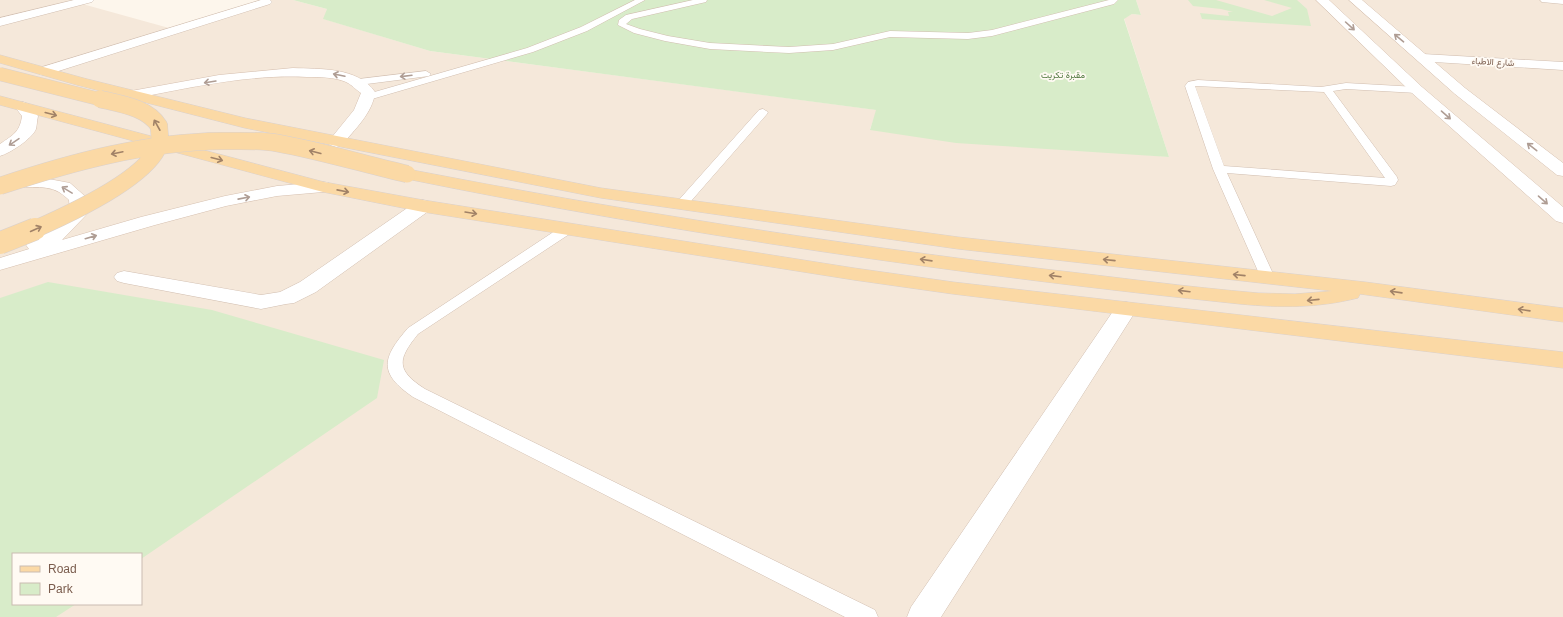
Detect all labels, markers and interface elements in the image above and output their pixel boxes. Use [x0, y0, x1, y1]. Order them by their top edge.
one-way arrow [1345, 21, 1355, 30]
one-way arrow [1395, 34, 1405, 43]
street label: شارع الاطباء [1471, 56, 1515, 69]
park label: مقبرة تكريت [1041, 70, 1085, 81]
one-way arrow [333, 71, 346, 79]
one-way arrow [400, 72, 413, 80]
one-way arrow [204, 78, 217, 86]
one-way arrow [1440, 110, 1451, 119]
one-way arrow [44, 111, 57, 118]
one-way arrow [152, 119, 160, 131]
one-way arrow [8, 138, 19, 146]
one-way arrow [1527, 143, 1538, 151]
one-way arrow [309, 148, 322, 155]
one-way arrow [111, 149, 124, 157]
one-way arrow [210, 156, 223, 163]
one-way arrow [61, 186, 73, 194]
one-way arrow [336, 187, 349, 195]
one-way arrow [237, 193, 250, 201]
one-way arrow [1538, 196, 1549, 205]
one-way arrow [464, 210, 477, 218]
one-way arrow [30, 225, 42, 232]
one-way arrow [84, 233, 97, 241]
one-way arrow [919, 256, 932, 264]
one-way arrow [1103, 256, 1116, 264]
one-way arrow [1233, 271, 1246, 278]
one-way arrow [1049, 272, 1062, 280]
one-way arrow [1178, 288, 1191, 295]
one-way arrow [1389, 288, 1402, 296]
one-way arrow [1307, 296, 1320, 303]
one-way arrow [1518, 306, 1531, 314]
legend [12, 553, 142, 605]
text: Road [48, 562, 77, 576]
text: Park [48, 582, 74, 596]

